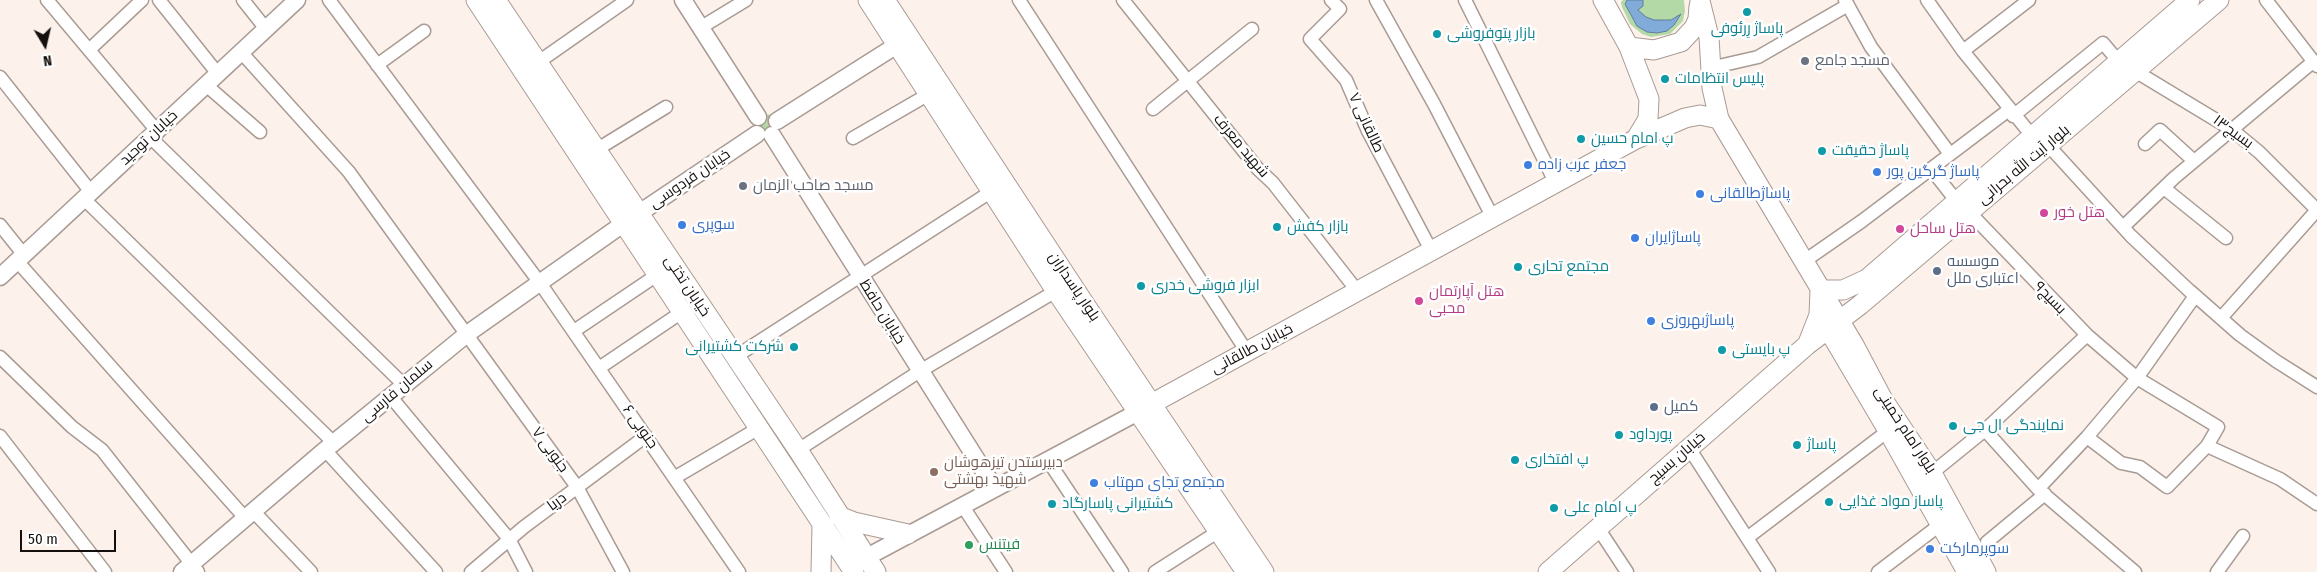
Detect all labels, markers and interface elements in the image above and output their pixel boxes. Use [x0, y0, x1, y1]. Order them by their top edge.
marker: پاساژ رِرئوفی [1741, 6, 1753, 18]
north arrow [20, 20, 70, 70]
place label: پاساژ رِرئوفی [1711, 20, 1783, 38]
place label: بازار پتوفروشی [1447, 25, 1535, 43]
marker: بازار پتوفروشی [1431, 28, 1443, 40]
text: N [42, 51, 53, 69]
place label: مسجد جامع [1815, 52, 1890, 70]
marker: مسجد جامع [1799, 55, 1811, 67]
place label: پلیس انتظامات [1675, 70, 1764, 88]
marker: پلیس انتظامات [1659, 73, 1671, 85]
street label: طالقانی ۷ [1344, 90, 1388, 156]
street label: خیابان توحید [116, 107, 182, 169]
street label: شهید معرف [1209, 111, 1273, 181]
street label: بسیج۱۳ [2209, 111, 2257, 153]
street label: بلوار آیت الله بحرانی [1974, 121, 2074, 209]
place label: پ امام حسین [1591, 130, 1673, 148]
marker: پ امام حسین [1575, 133, 1587, 145]
place label: پاساژ حقیقت [1832, 142, 1909, 160]
street label: خیابان فردوسی [646, 145, 734, 213]
marker: پاساژ حقیقت [1816, 145, 1828, 157]
place label: جعفر عرب زاده [1538, 156, 1626, 174]
marker: جعفر عرب زاده [1522, 159, 1534, 171]
place label: پاساژ گرگین پور [1887, 163, 1980, 181]
marker: پاساژ گرگین پور [1871, 166, 1883, 178]
place label: مسجد صاحب الزمان [753, 177, 874, 195]
marker: مسجد صاحب الزمان [737, 180, 749, 192]
place label: پاساژطالقانی [1710, 185, 1790, 203]
marker: پاساژطالقانی [1694, 188, 1706, 200]
place label: هتل خور [2054, 204, 2105, 222]
marker: هتل خور [2038, 207, 2050, 219]
place label: سوپری [692, 216, 735, 234]
place label: بازار کفش [1287, 218, 1349, 236]
marker: سوپری [676, 219, 688, 231]
place label: هتل ساحل [1910, 220, 1976, 238]
marker: بازار کفش [1271, 221, 1283, 233]
marker: هتل ساحل [1894, 223, 1906, 235]
place label: پاساژایران [1645, 229, 1701, 247]
marker: پاساژایران [1629, 232, 1641, 244]
street label: بلوار پاسداران [1044, 249, 1104, 325]
street label: خیابان تختی [660, 252, 714, 320]
place label: موسسه اعتباری ملل [1947, 253, 2019, 288]
place label: مجتمع تحاری [1528, 258, 1609, 276]
marker: مجتمع تحاری [1512, 261, 1524, 273]
marker: موسسه اعتباری ملل [1931, 265, 1943, 277]
street label: خیابان حافظ [855, 276, 909, 348]
place label: ابزار فروشی خدری [1151, 277, 1260, 295]
street label: بسیج۹ [2030, 278, 2070, 318]
marker: ابزار فروشی خدری [1135, 280, 1147, 292]
place label: هتل آپارتمان محبی [1429, 283, 1504, 318]
marker: هتل آپارتمان محبی [1413, 295, 1425, 307]
place label: پاساژبهروزی [1661, 312, 1734, 330]
marker: پاساژبهروزی [1645, 315, 1657, 327]
street label: خیابان طالقانی [1208, 320, 1296, 378]
place label: شرکت کشتیرانی [685, 338, 784, 356]
marker: شرکت کشتیرانی [788, 341, 800, 353]
place label: پ بایستی [1732, 341, 1790, 359]
marker: پ بایستی [1716, 344, 1728, 356]
street label: سلمان فارسی [357, 356, 437, 426]
street label: بلوار امام خمینی [1870, 383, 1940, 477]
place label: کمیل [1664, 398, 1698, 416]
marker: کمیل [1648, 401, 1660, 413]
street label: ۶ جنوبی [618, 402, 662, 452]
place label: نمایندگی ال جی [1963, 417, 2064, 435]
marker: نمایندگی ال جی [1947, 420, 1959, 432]
street label: ۷ جنوبی [528, 424, 572, 476]
place label: پورداود [1629, 426, 1672, 444]
street label: خیابان بسیج [1645, 428, 1709, 488]
marker: پورداود [1613, 429, 1625, 441]
place label: پاساژ [1807, 436, 1836, 454]
marker: پاساژ [1791, 439, 1803, 451]
place label: پ افتخاری [1525, 451, 1589, 469]
place label: دبیرستدن تیزهوشان شهید بهشتی [944, 454, 1063, 489]
marker: پ افتخاری [1509, 454, 1521, 466]
marker: دبیرستدن تیزهوشان شهید بهشتی [928, 466, 940, 478]
place label: مجتمع تجای مهتاب [1104, 474, 1225, 492]
marker: مجتمع تجای مهتاب [1088, 477, 1100, 489]
street label: دریا [544, 489, 570, 515]
place label: پاساز مواد غذایی [1839, 493, 1943, 511]
place label: کشتیرانی پاسارگاد [1062, 495, 1173, 513]
marker: پاساز مواد غذایی [1823, 496, 1835, 508]
marker: کشتیرانی پاسارگاد [1046, 498, 1058, 510]
place label: پ امام علی [1564, 499, 1637, 517]
marker: پ امام علی [1548, 502, 1560, 514]
scale bar [22, 520, 119, 552]
text: 50 m [28, 530, 58, 548]
place label: فیتنس [979, 536, 1020, 554]
marker: فیتنس [963, 539, 975, 551]
place label: سوپرمارکت [1940, 540, 2009, 558]
marker: سوپرمارکت [1924, 543, 1936, 555]

